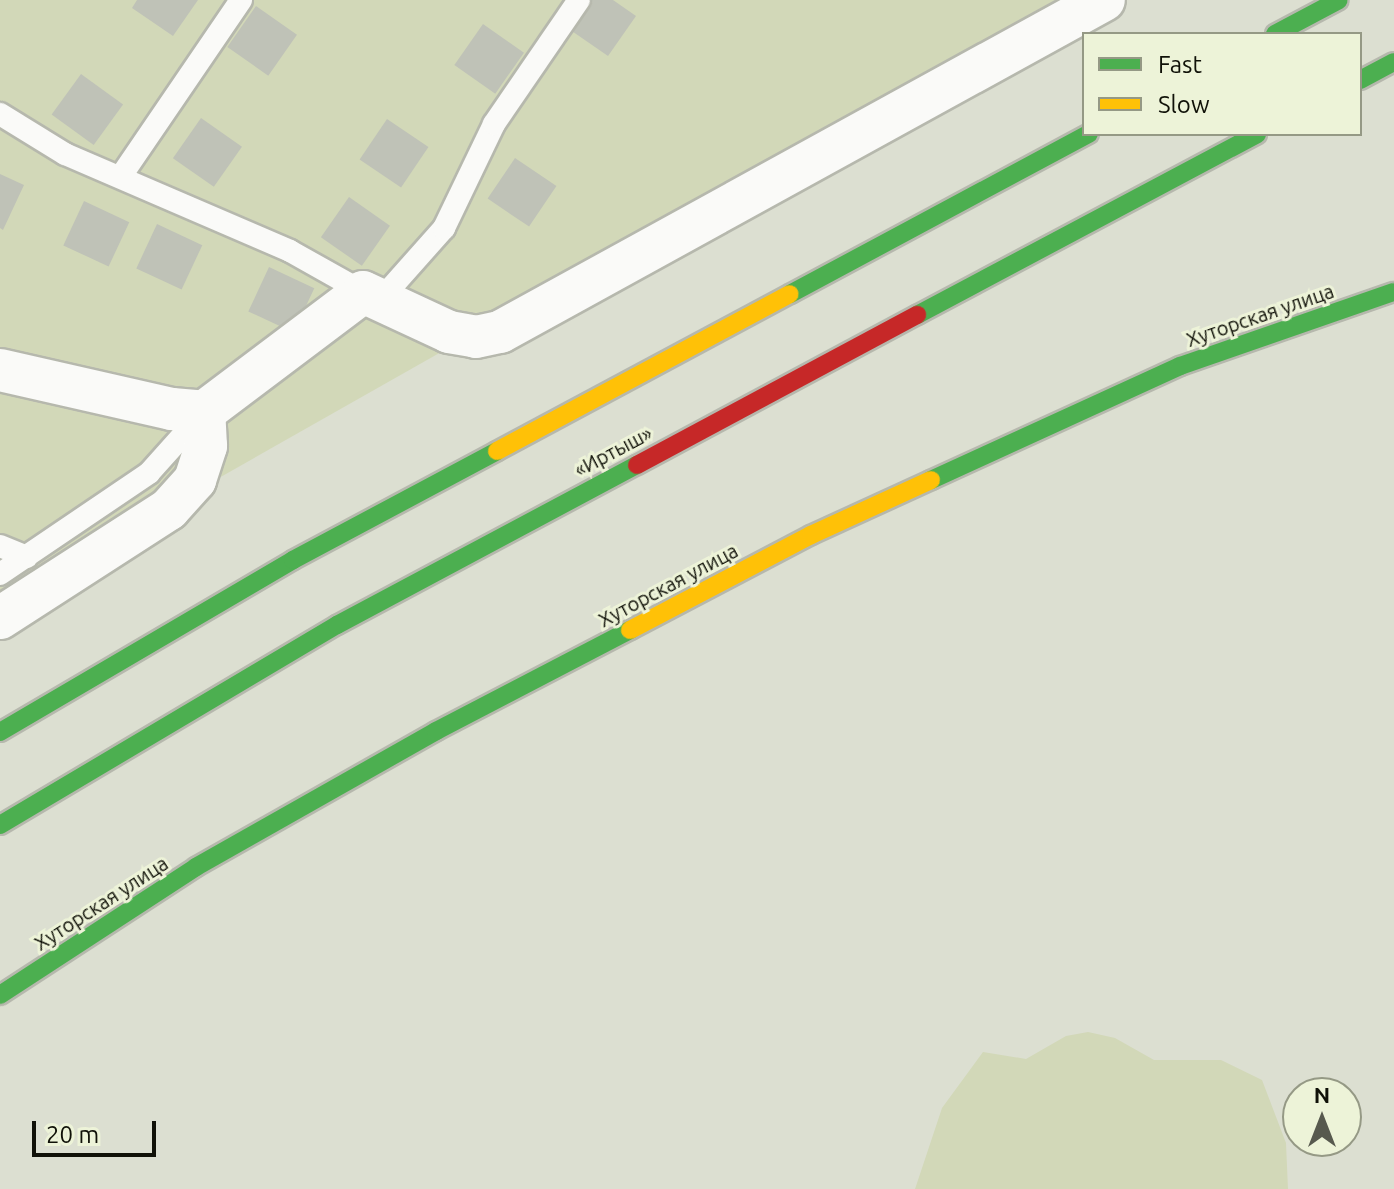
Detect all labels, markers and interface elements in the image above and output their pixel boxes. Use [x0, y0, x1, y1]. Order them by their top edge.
legend [1082, 32, 1362, 136]
text: Fast [1158, 51, 1202, 78]
text: Slow [1158, 91, 1210, 118]
street label: Хуторская улица [1183, 278, 1337, 352]
street label: «Иртыш» [570, 421, 656, 481]
street label: Хуторская улица [594, 538, 742, 632]
street label: Хуторская улица [30, 851, 172, 955]
north arrow [1282, 1077, 1362, 1157]
text: N [1314, 1082, 1330, 1107]
scale bar [36, 1105, 160, 1155]
text: 20 m [46, 1121, 99, 1148]

